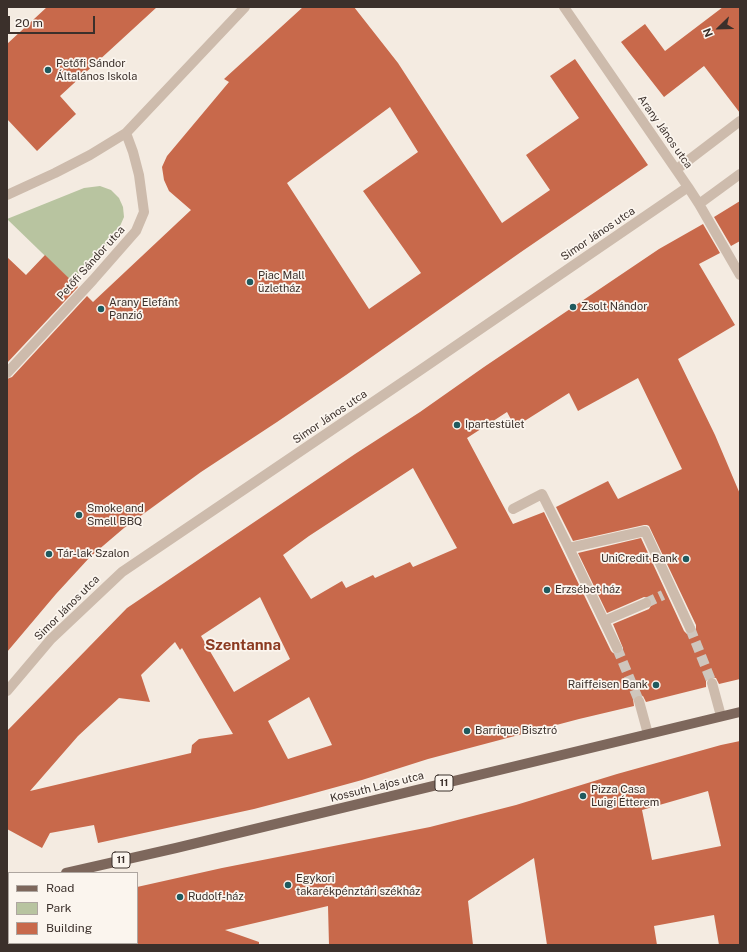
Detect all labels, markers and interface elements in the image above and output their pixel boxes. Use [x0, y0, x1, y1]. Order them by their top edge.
scale bar [10, 8, 97, 34]
north arrow [699, 8, 739, 48]
text: 20 m [15, 16, 43, 30]
text: N [701, 26, 715, 39]
place label: Petőfi Sándor Általános Iskola [56, 57, 137, 83]
marker: Petőfi Sándor Általános Iskola [43, 65, 53, 75]
street label: Arany János utca [635, 93, 695, 171]
street label: Simor János utca [558, 204, 638, 264]
street label: Petőfi Sándor utca [54, 223, 128, 303]
place label: Piac Mall üzletház [258, 269, 305, 295]
marker: Piac Mall üzletház [245, 277, 255, 287]
place label: Arany Elefánt Panzió [109, 296, 178, 322]
place label: Zsolt Nándor [581, 300, 647, 314]
marker: Zsolt Nándor [568, 302, 578, 312]
marker: Arany Elefánt Panzió [96, 304, 106, 314]
street label: Simor János utca [290, 387, 370, 447]
place label: Ipartestület [465, 418, 525, 432]
marker: Ipartestület [452, 420, 462, 430]
place label: Smoke and Smell BBQ [87, 502, 144, 528]
marker: Smoke and Smell BBQ [74, 510, 84, 520]
place label: Tár-lak Szalon [57, 547, 129, 561]
marker: Tár-lak Szalon [44, 549, 54, 559]
place label: UniCredit Bank [601, 552, 678, 566]
marker: UniCredit Bank [681, 554, 691, 564]
street label: Simor János utca [32, 573, 102, 643]
place label: Erzsébet ház [555, 583, 620, 597]
marker: Erzsébet ház [542, 585, 552, 595]
district label: Szentanna [205, 636, 281, 654]
place label: Raiffeisen Bank [568, 678, 648, 692]
marker: Raiffeisen Bank [651, 680, 661, 690]
place label: Barrique Bisztró [475, 724, 557, 738]
marker: Barrique Bisztró [462, 726, 472, 736]
street label: Kossuth Lajos utca [329, 769, 425, 805]
road number: 11 [435, 775, 453, 791]
place label: Pizza Casa Luigi Étterem [591, 783, 659, 809]
marker: Pizza Casa Luigi Étterem [578, 791, 588, 801]
road number: 11 [112, 852, 130, 868]
legend [8, 872, 138, 944]
place label: Egykori takarékpénztári székház [296, 872, 420, 898]
marker: Egykori takarékpénztári székház [283, 880, 293, 890]
text: Road [46, 881, 74, 895]
place label: Rudolf-ház [188, 890, 244, 904]
marker: Rudolf-ház [175, 892, 185, 902]
text: Park [46, 901, 72, 915]
text: Building [46, 921, 92, 935]

